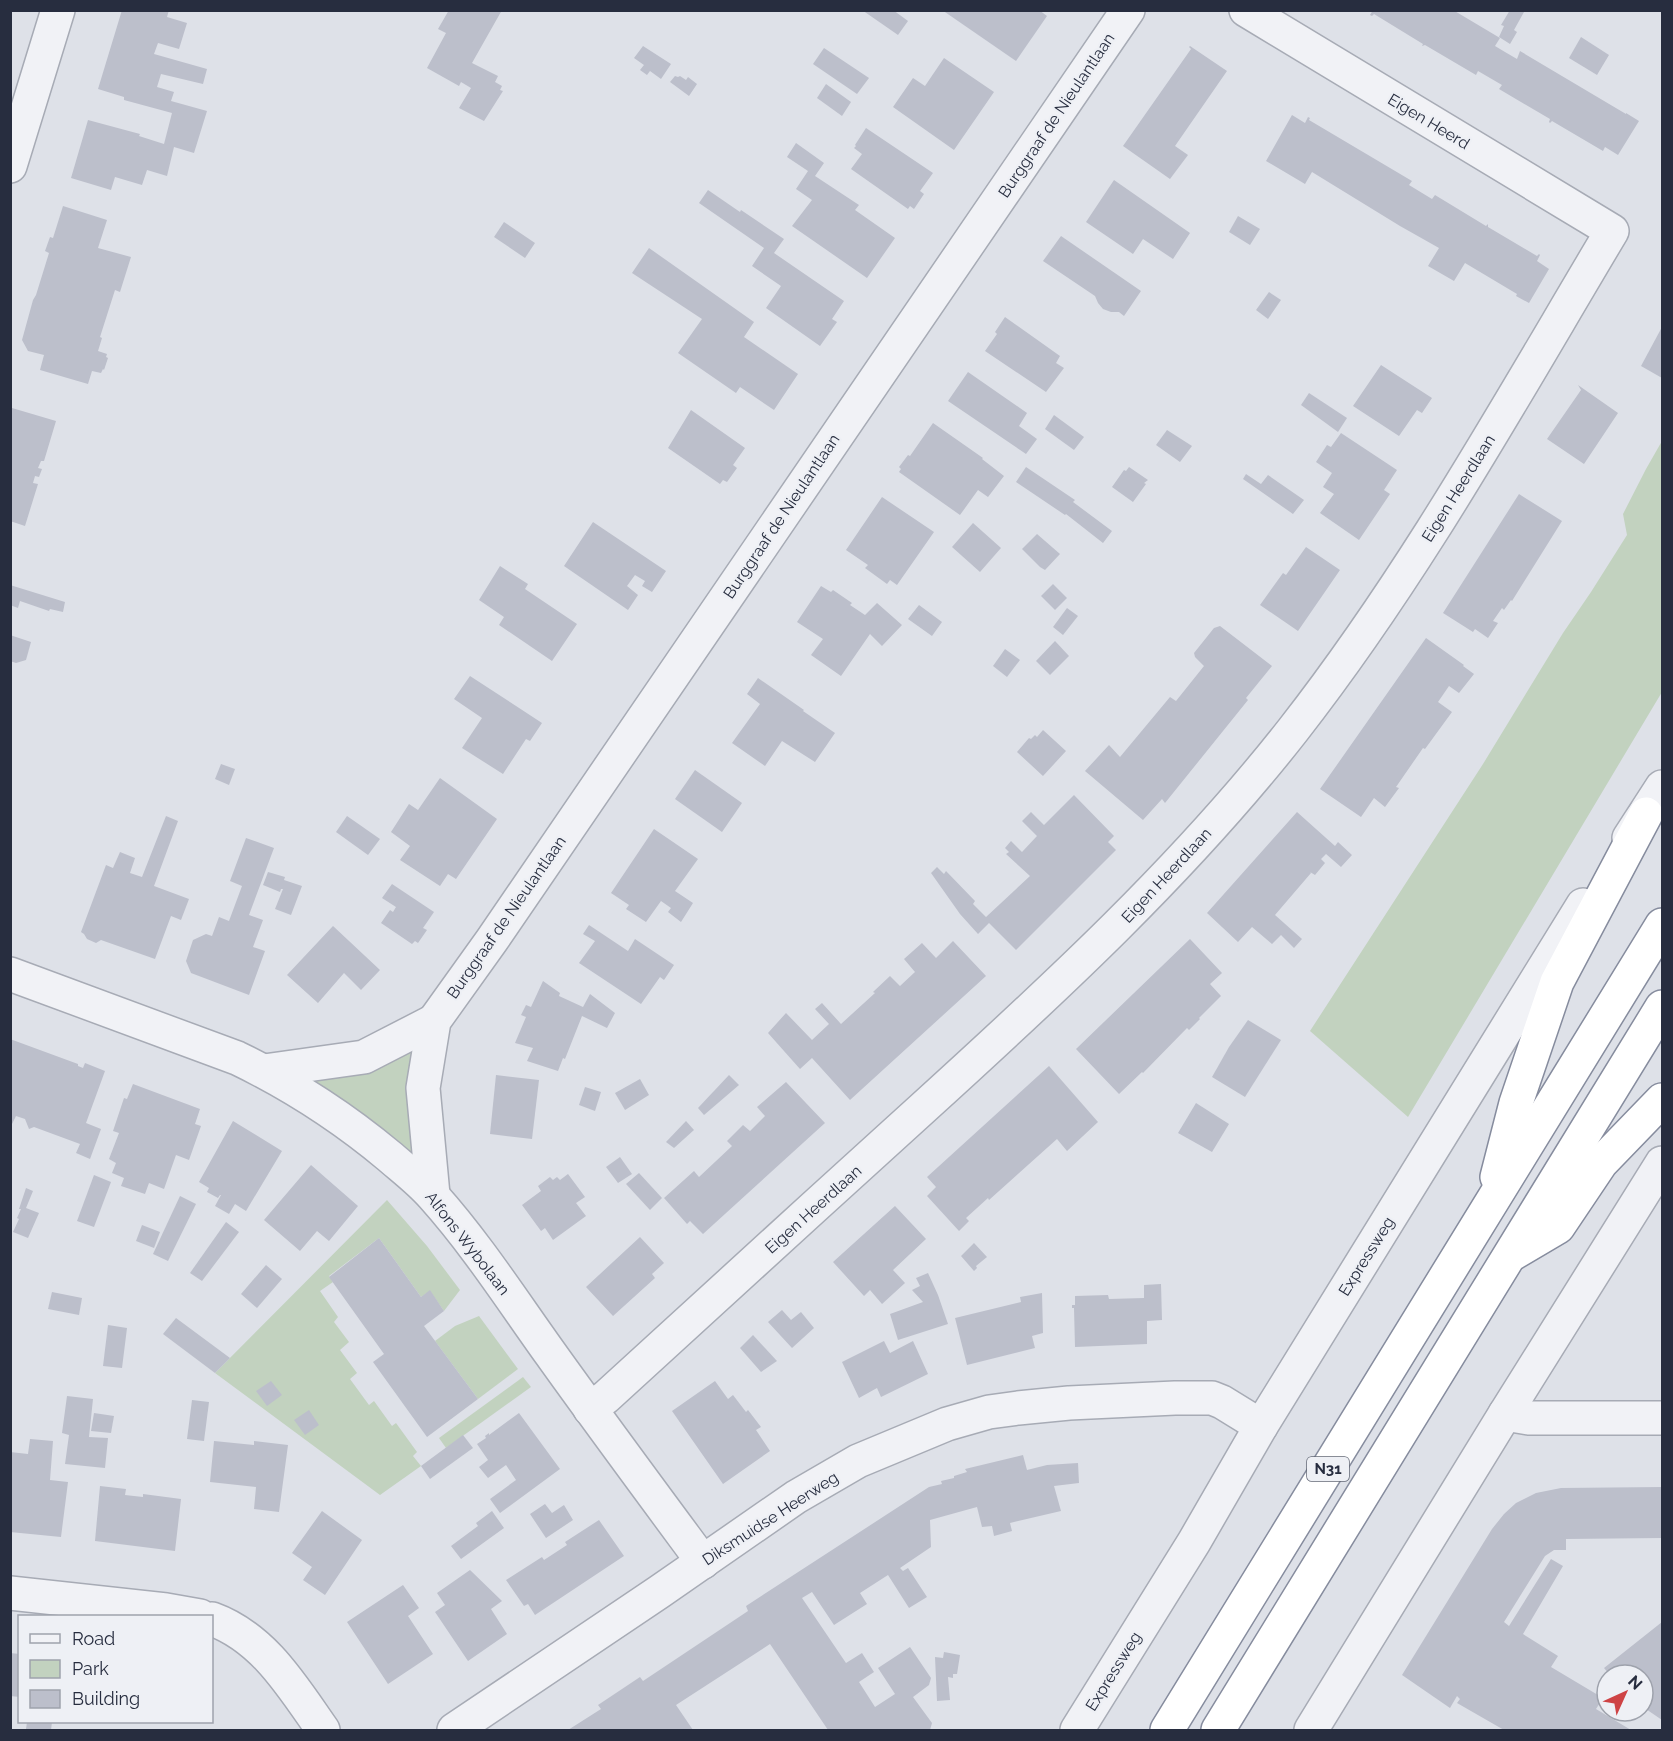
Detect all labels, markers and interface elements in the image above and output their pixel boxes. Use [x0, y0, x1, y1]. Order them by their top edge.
street label: Burggraaf de Nieulantlaan [994, 29, 1119, 201]
street label: Eigen Heerd [1385, 90, 1473, 153]
street label: Burggraaf de Nieulantlaan [719, 430, 844, 602]
street label: Eigen Heerdlaan [1418, 431, 1499, 545]
street label: Eigen Heerdlaan [1118, 824, 1215, 927]
street label: Burggraaf de Nieulantlaan [443, 832, 570, 1002]
street label: Eigen Heerdlaan [761, 1161, 865, 1258]
street label: Alfons Wybolaan [421, 1188, 514, 1299]
street label: Expressweg [1335, 1213, 1398, 1299]
road number: N31 [1307, 1457, 1349, 1481]
street label: Diksmuidse Heerweg [699, 1467, 842, 1569]
legend [18, 1615, 213, 1723]
text: Road [72, 1628, 115, 1649]
street label: Expressweg [1082, 1628, 1145, 1714]
text: Park [72, 1658, 109, 1679]
north arrow [1595, 1663, 1655, 1723]
text: N [1624, 1672, 1646, 1694]
text: Building [72, 1688, 140, 1709]

